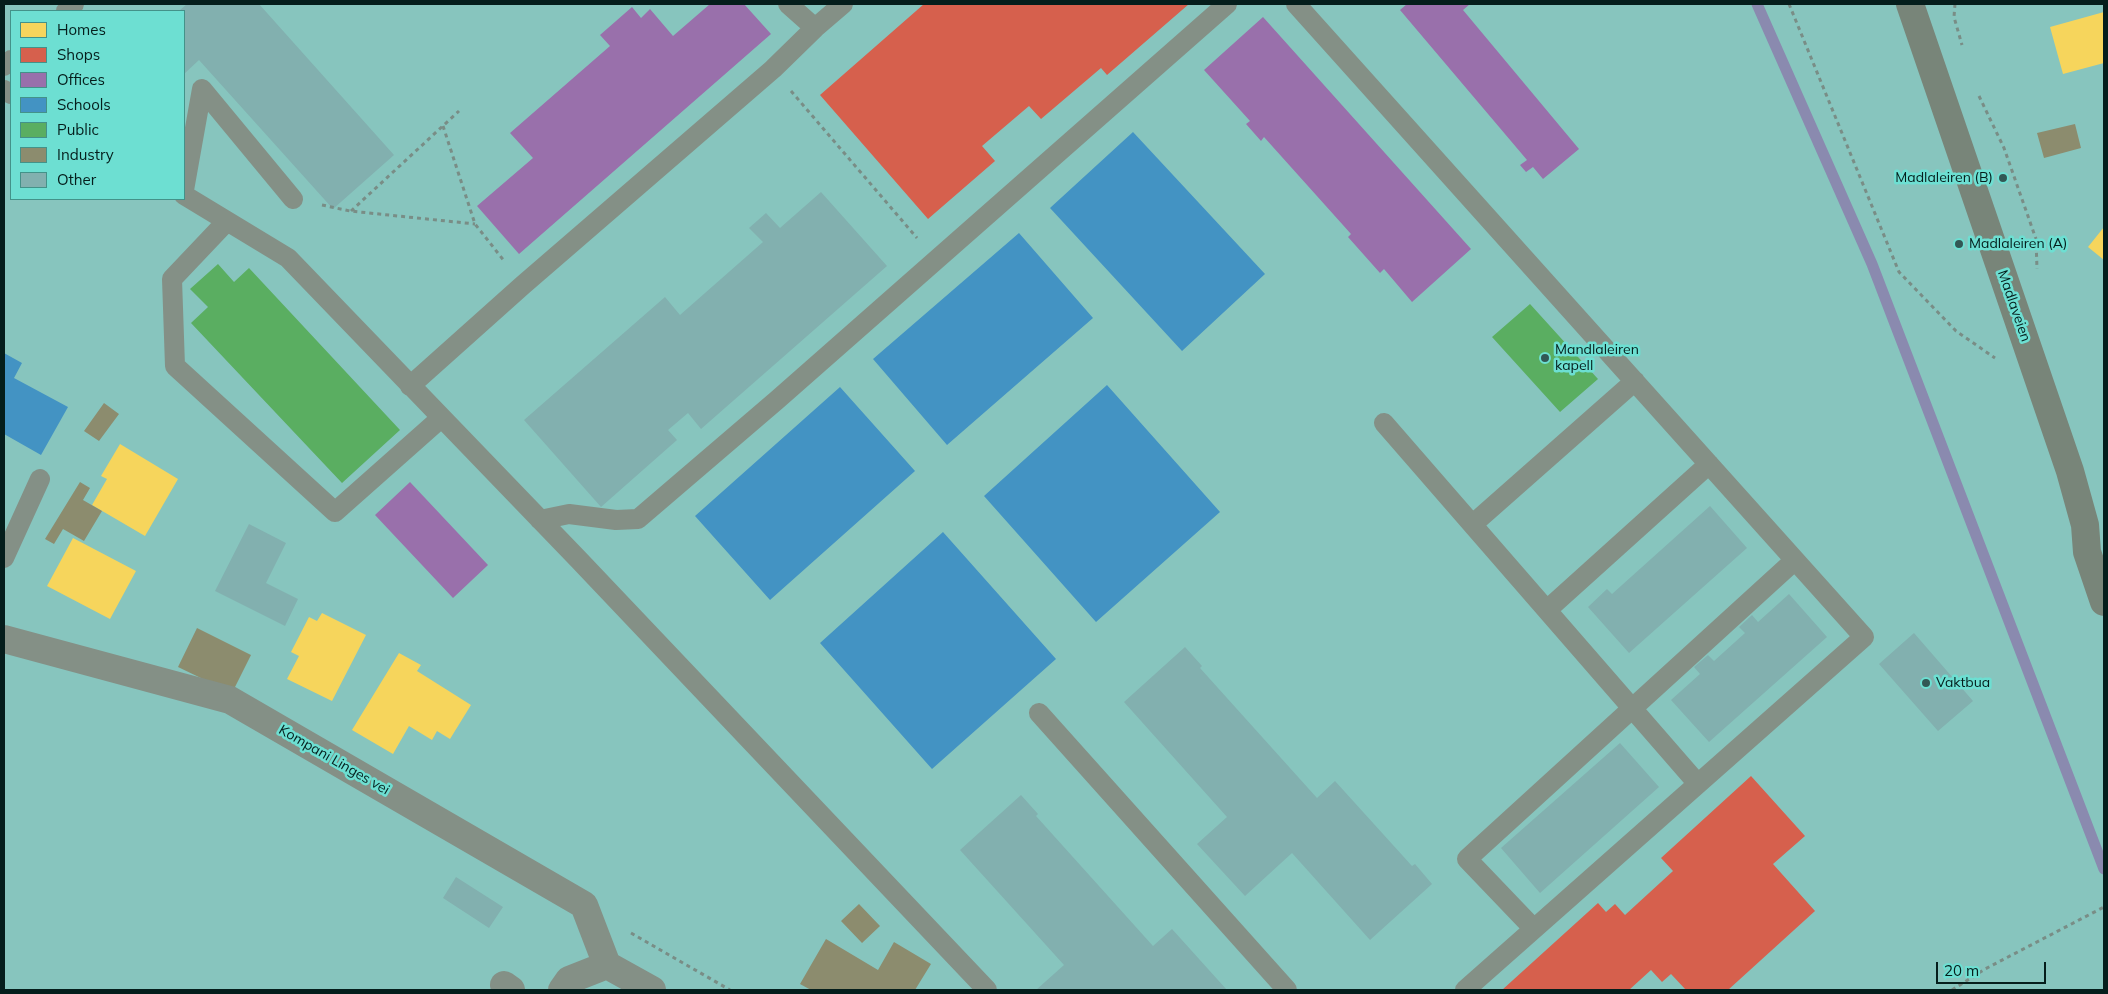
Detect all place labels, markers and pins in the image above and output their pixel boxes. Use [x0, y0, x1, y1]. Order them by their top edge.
place label: Madlaleiren (B) [1895, 170, 1993, 186]
marker: Madlaleiren (B) [1997, 172, 2009, 184]
place label: Madlaleiren (A) [1969, 236, 2067, 252]
marker: Madlaleiren (A) [1953, 238, 1965, 250]
place label: Mandlaleiren kapell [1555, 342, 1639, 374]
marker: Mandlaleiren kapell [1539, 352, 1551, 364]
place label: Vaktbua [1936, 675, 1990, 691]
marker: Vaktbua [1920, 677, 1932, 689]

